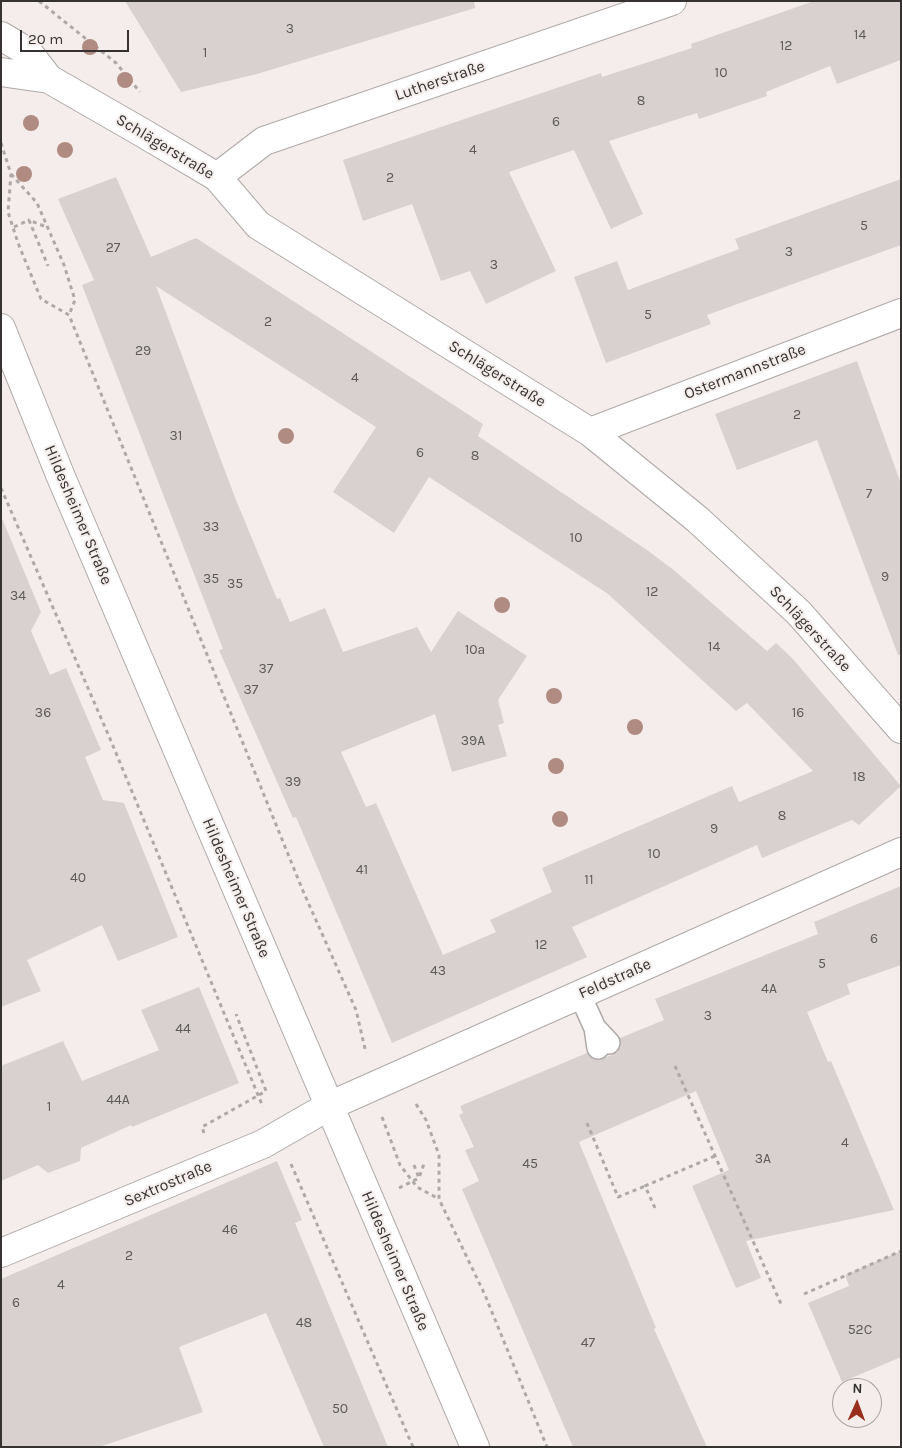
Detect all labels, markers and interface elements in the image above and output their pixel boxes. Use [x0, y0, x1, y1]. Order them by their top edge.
scale bar [22, 20, 131, 52]
house number: 3 [286, 21, 294, 37]
house number: 14 [854, 27, 866, 43]
text: 20 m [28, 30, 63, 48]
house number: 12 [780, 38, 792, 54]
house number: 1 [203, 45, 207, 61]
street label: Lutherstraße [392, 57, 488, 105]
house number: 10 [715, 65, 727, 81]
house number: 8 [637, 93, 645, 109]
street label: Schlägerstraße [113, 110, 217, 184]
house number: 6 [552, 114, 560, 130]
house number: 4 [469, 142, 477, 158]
house number: 2 [386, 170, 394, 186]
house number: 5 [860, 218, 868, 234]
house number: 27 [106, 240, 120, 256]
house number: 3 [785, 244, 793, 260]
house number: 3 [490, 257, 498, 273]
house number: 5 [644, 307, 652, 323]
house number: 2 [264, 314, 272, 330]
street label: Schlägerstraße [445, 336, 549, 412]
street label: Ostermannstraße [681, 340, 809, 404]
house number: 29 [135, 343, 151, 359]
house number: 4 [351, 370, 359, 386]
house number: 2 [793, 407, 801, 423]
house number: 31 [170, 428, 182, 444]
street label: Hildesheimer Straße [40, 442, 116, 588]
house number: 6 [416, 445, 424, 461]
house number: 8 [471, 448, 479, 464]
house number: 7 [866, 486, 872, 502]
house number: 33 [203, 519, 219, 535]
house number: 10 [570, 530, 582, 546]
house number: 9 [881, 569, 889, 585]
house number: 35 [203, 571, 219, 587]
house number: 35 [227, 576, 243, 592]
street label: Schlägerstraße [765, 582, 855, 676]
house number: 12 [646, 584, 658, 600]
house number: 34 [10, 588, 26, 604]
house number: 14 [708, 639, 720, 655]
house number: 10a [465, 642, 485, 658]
house number: 37 [259, 661, 273, 677]
house number: 37 [244, 682, 258, 698]
house number: 36 [35, 705, 51, 721]
house number: 16 [792, 705, 804, 721]
house number: 39A [461, 733, 485, 749]
house number: 18 [852, 769, 866, 785]
house number: 39 [285, 774, 301, 790]
house number: 8 [778, 808, 786, 824]
street label: Hildesheimer Straße [198, 815, 274, 961]
house number: 9 [710, 821, 718, 837]
house number: 10 [648, 846, 660, 862]
house number: 41 [356, 862, 368, 878]
house number: 40 [70, 870, 86, 886]
house number: 11 [584, 872, 594, 888]
house number: 6 [870, 931, 878, 947]
house number: 12 [535, 937, 547, 953]
street label: Feldstraße [576, 955, 654, 1003]
house number: 5 [818, 956, 826, 972]
house number: 43 [430, 963, 446, 979]
house number: 4A [761, 981, 777, 997]
house number: 3 [704, 1008, 712, 1024]
house number: 44 [175, 1021, 191, 1037]
house number: 44A [106, 1092, 130, 1108]
house number: 1 [47, 1099, 51, 1115]
house number: 4 [841, 1135, 849, 1151]
house number: 3A [755, 1151, 771, 1167]
house number: 45 [522, 1156, 538, 1172]
street label: Sextrostraße [121, 1157, 215, 1211]
street label: Hildesheimer Straße [357, 1188, 433, 1334]
house number: 46 [222, 1222, 238, 1238]
house number: 2 [125, 1248, 133, 1264]
house number: 4 [57, 1277, 65, 1293]
house number: 6 [12, 1295, 20, 1311]
house number: 48 [296, 1315, 312, 1331]
house number: 52C [848, 1322, 872, 1338]
house number: 47 [581, 1335, 595, 1351]
north arrow [832, 1378, 882, 1428]
text: N [852, 1380, 863, 1397]
house number: 50 [332, 1401, 348, 1417]

